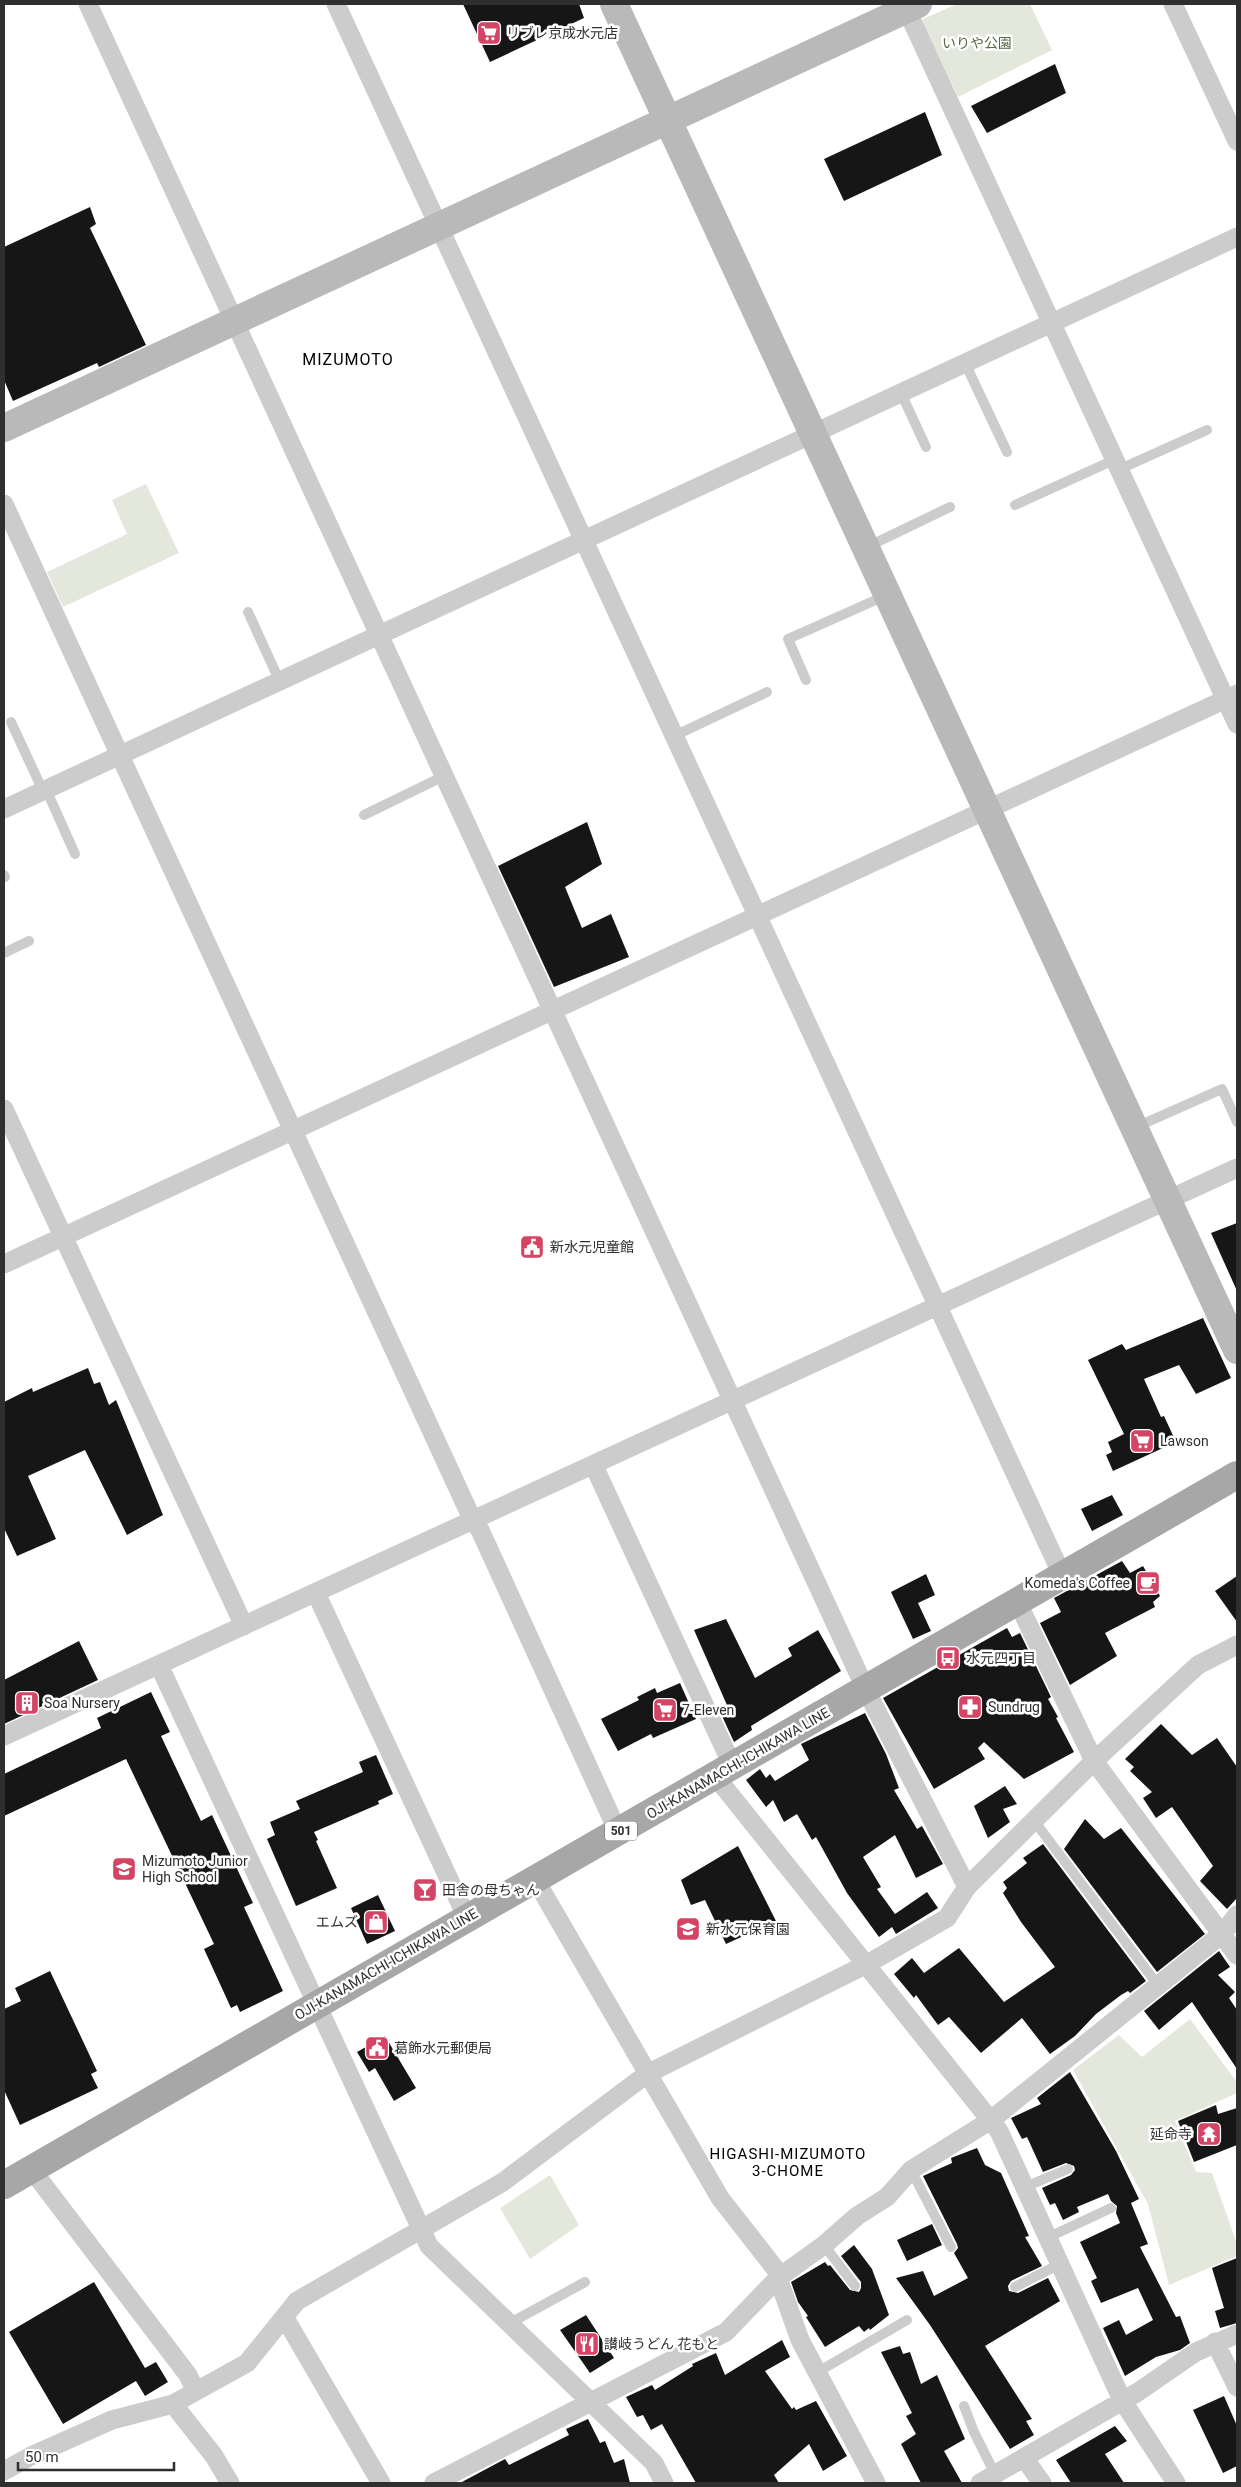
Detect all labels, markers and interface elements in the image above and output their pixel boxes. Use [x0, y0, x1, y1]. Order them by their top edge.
supermarket icon: リブレ京成水元店 [476, 20, 502, 46]
place label: リブレ京成水元店 [506, 25, 618, 41]
park label: いりや公園 [942, 35, 1012, 51]
district label: MIZUMOTO [302, 350, 394, 369]
public building icon: 新水元児童館 [519, 1234, 545, 1260]
place label: 新水元児童館 [550, 1239, 634, 1255]
supermarket icon: Lawson [1129, 1428, 1155, 1454]
place label: Lawson [1160, 1433, 1209, 1449]
cafe icon: Komeda's Coffee [1135, 1570, 1161, 1596]
place label: Komeda's Coffee [1025, 1575, 1130, 1591]
bus stop icon: 水元四丁目 [935, 1645, 961, 1671]
place label: 水元四丁目 [966, 1650, 1036, 1666]
building icon: Soa Nursery [14, 1690, 40, 1716]
pharmacy icon: Sundrug [957, 1694, 983, 1720]
place label: Soa Nursery [44, 1695, 120, 1711]
supermarket icon: 7-Eleven [652, 1697, 678, 1723]
place label: Sundrug [988, 1699, 1040, 1715]
place label: 7-Eleven [682, 1702, 734, 1718]
street label: OJI-KANAMACHI-ICHIKAWA LINE [644, 1704, 832, 1822]
road number: 501 [605, 1822, 637, 1840]
place label: Mizumoto Junior High School [142, 1853, 248, 1885]
school or university icon: Mizumoto Junior High School [111, 1856, 137, 1882]
bar icon: 田舎の母ちゃん [412, 1877, 438, 1903]
place label: 田舎の母ちゃん [442, 1882, 540, 1898]
street label: OJI-KANAMACHI-ICHIKAWA LINE [292, 1905, 480, 2023]
shop icon: エムズ [363, 1909, 389, 1935]
place label: エムズ [316, 1914, 358, 1930]
school or university icon: 新水元保育園 [675, 1916, 701, 1942]
place label: 新水元保育園 [706, 1921, 790, 1937]
public building icon: 葛飾水元郵便局 [364, 2035, 390, 2061]
place label: 葛飾水元郵便局 [394, 2040, 492, 2056]
temple icon: 延命寺 [1196, 2121, 1222, 2147]
place label: 延命寺 [1150, 2126, 1192, 2142]
district label: HIGASHI-MIZUMOTO 3-CHOME [710, 2145, 866, 2180]
restaurant icon: 讃岐うどん 花もと [574, 2331, 600, 2357]
place label: 讃岐うどん 花もと [604, 2336, 719, 2352]
scale bar [18, 2440, 174, 2472]
text: 50 m [25, 2448, 59, 2466]

